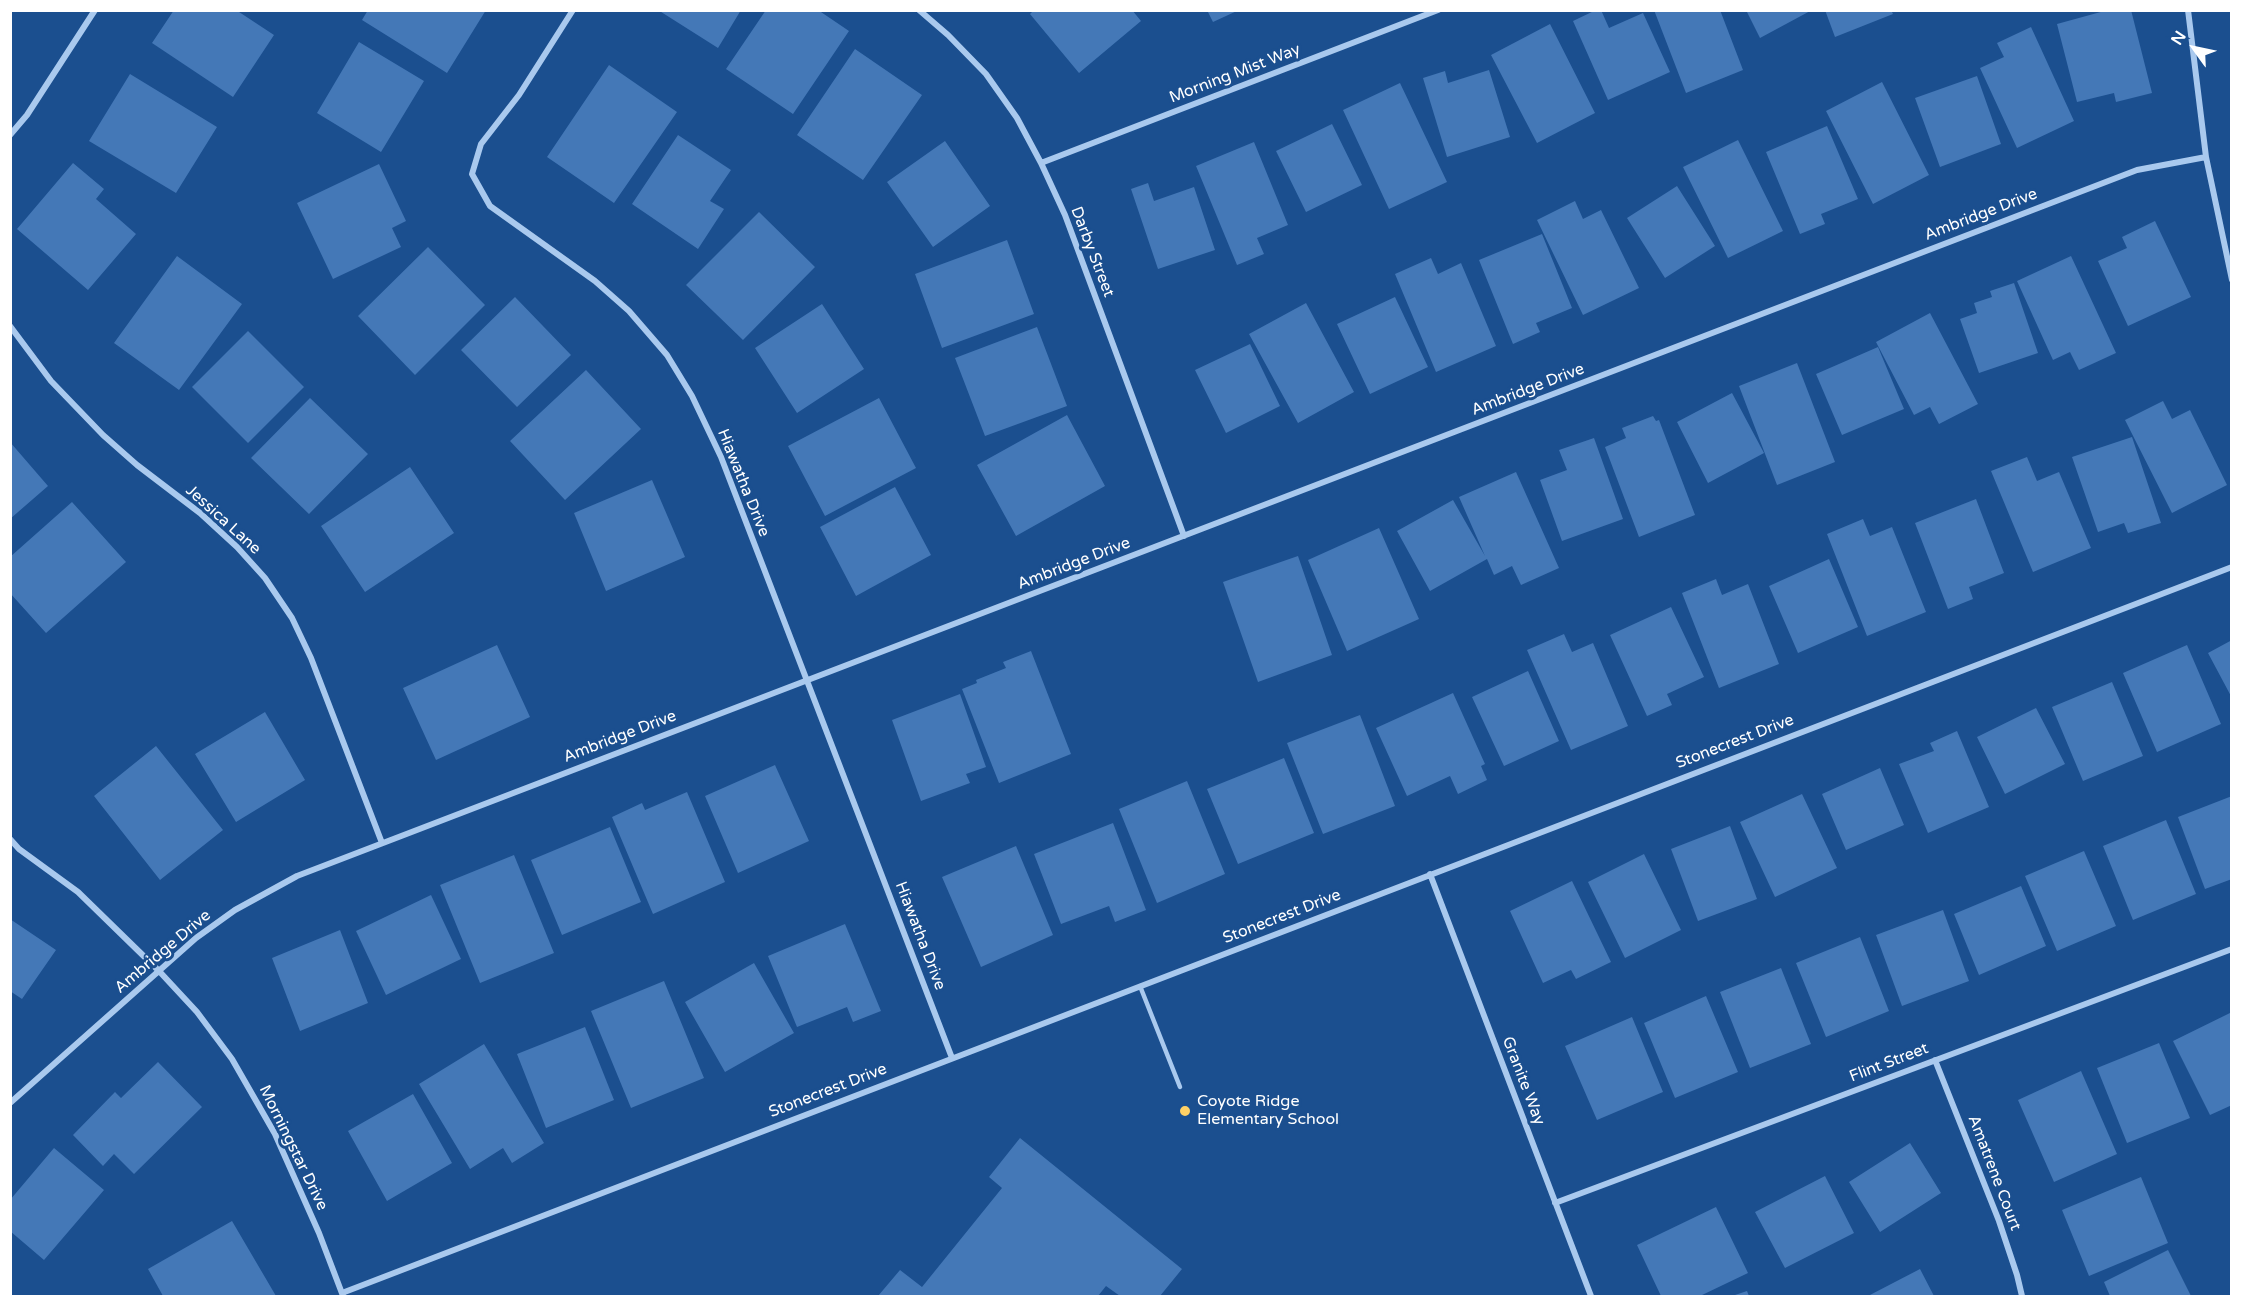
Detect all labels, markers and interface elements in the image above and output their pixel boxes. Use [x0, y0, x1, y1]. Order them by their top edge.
north arrow [2164, 18, 2224, 78]
text: N [2167, 27, 2191, 49]
street label: Morning Mist Way [1167, 40, 1303, 108]
street label: Ambridge Drive [1922, 185, 2040, 245]
street label: Darby Street [1066, 204, 1118, 300]
street label: Ambridge Drive [1469, 360, 1587, 420]
street label: Hiawatha Drive [713, 426, 773, 540]
street label: Jessica Lane [181, 481, 265, 559]
street label: Ambridge Drive [1015, 534, 1133, 594]
street label: Ambridge Drive [561, 707, 679, 767]
street label: Stonecrest Drive [1673, 711, 1797, 773]
street label: Hiawatha Drive [891, 879, 949, 993]
street label: Stonecrest Drive [1220, 886, 1344, 948]
street label: Ambridge Drive [111, 906, 215, 998]
street label: Granite Way [1497, 1034, 1549, 1128]
street label: Flint Street [1847, 1039, 1931, 1087]
street label: Stonecrest Drive [766, 1060, 890, 1122]
street label: Morningstar Drive [254, 1082, 332, 1214]
place label: Coyote Ridge Elementary School [1197, 1092, 1339, 1130]
marker: Coyote Ridge Elementary School [1178, 1104, 1192, 1118]
street label: Amatrene Court [1963, 1113, 2025, 1233]

